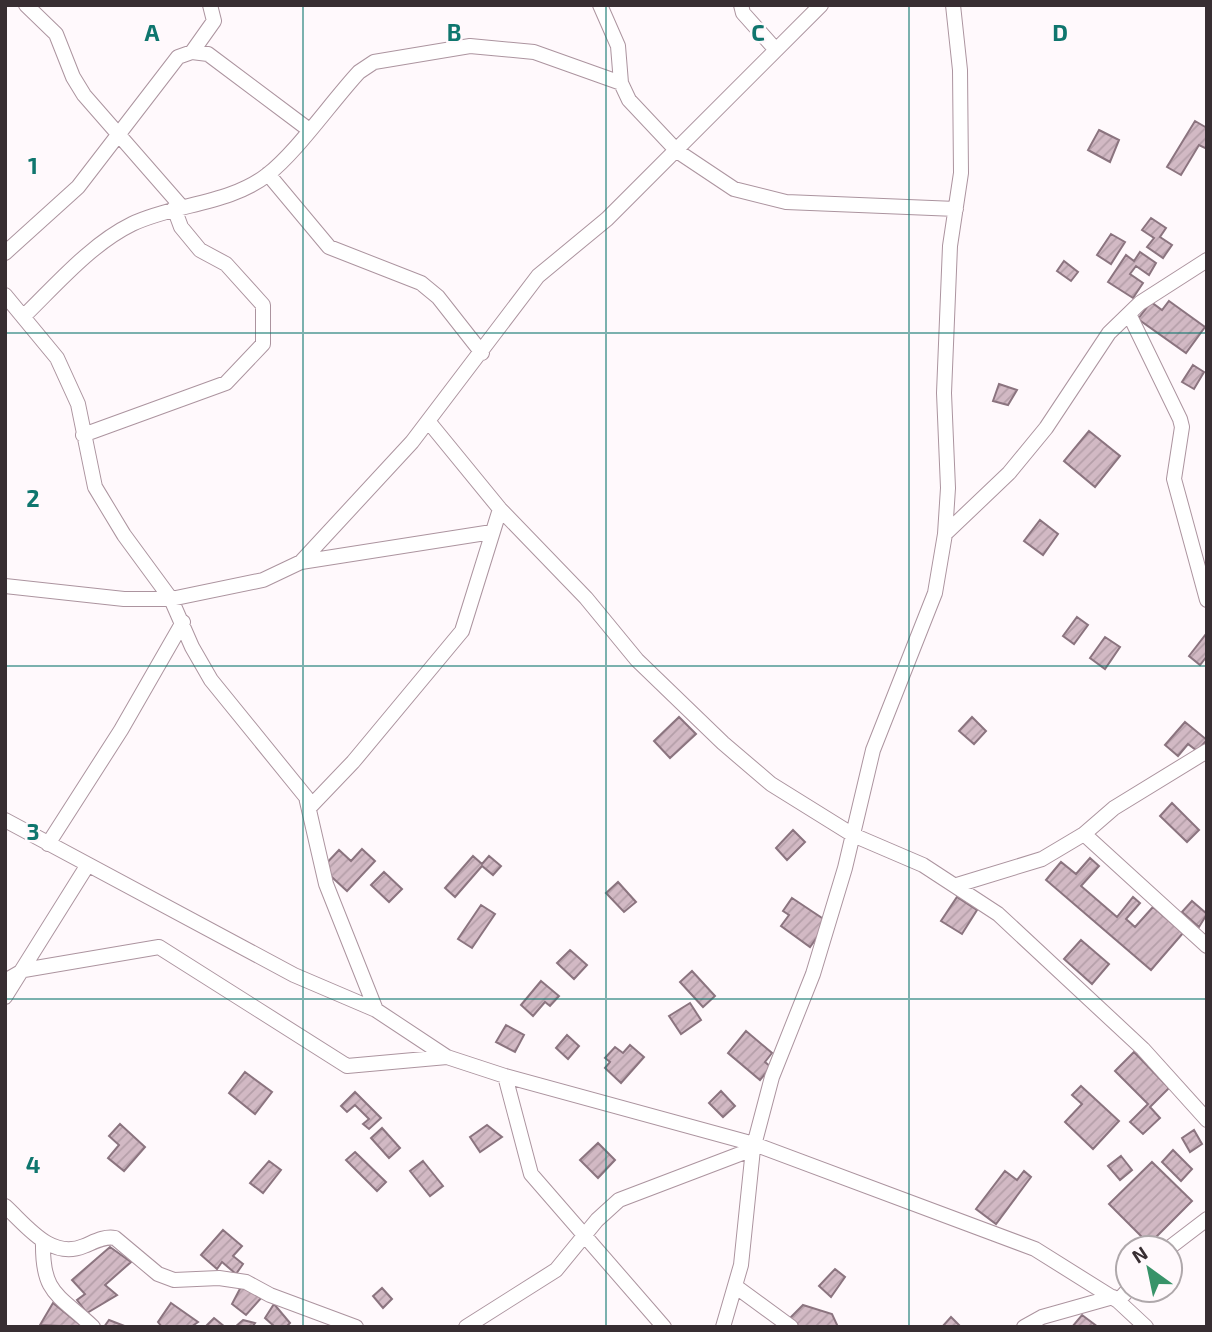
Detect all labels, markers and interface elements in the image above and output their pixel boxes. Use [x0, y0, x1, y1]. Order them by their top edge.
text: A [144, 18, 160, 46]
text: B [447, 18, 461, 46]
text: C [751, 18, 765, 46]
text: D [1052, 18, 1068, 46]
text: 1 [28, 151, 38, 179]
text: 2 [26, 484, 40, 512]
text: 3 [26, 817, 40, 845]
text: 4 [26, 1150, 40, 1178]
north arrow [1114, 1234, 1184, 1304]
text: N [1127, 1241, 1151, 1268]

